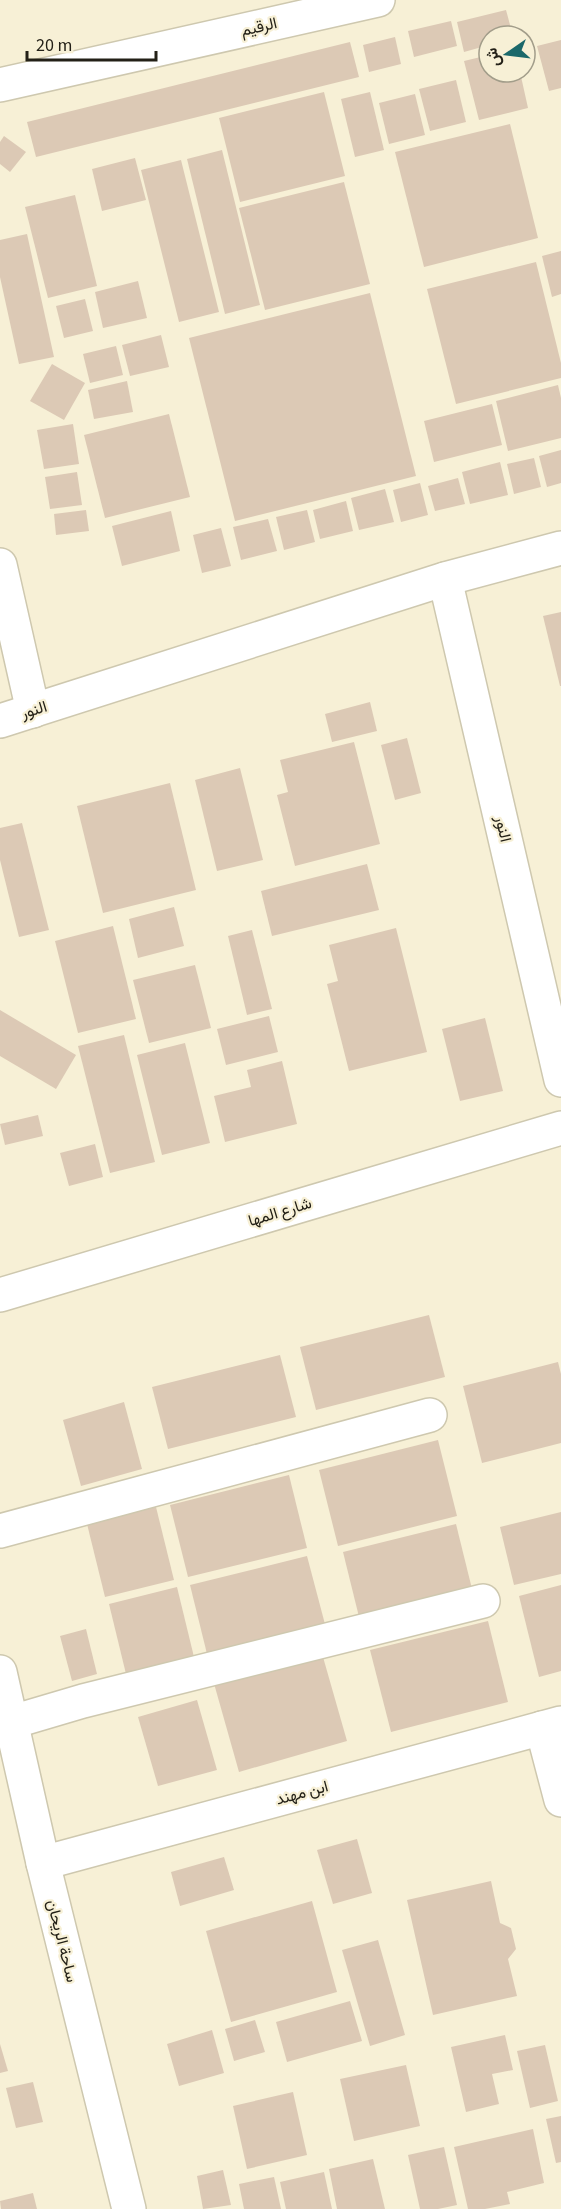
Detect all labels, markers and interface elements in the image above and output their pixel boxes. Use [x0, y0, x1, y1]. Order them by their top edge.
street label: الرقيم [239, 12, 279, 42]
scale bar [27, 24, 156, 62]
north arrow [477, 24, 537, 84]
text: 20 m [36, 33, 72, 58]
text: ش [480, 45, 506, 69]
street label: النور [17, 696, 50, 725]
street label: النور [489, 813, 517, 844]
street label: شارع المها [246, 1192, 314, 1232]
street label: ابن مهند [273, 1775, 331, 1811]
street label: ساحة الريحان [41, 1897, 83, 1985]

